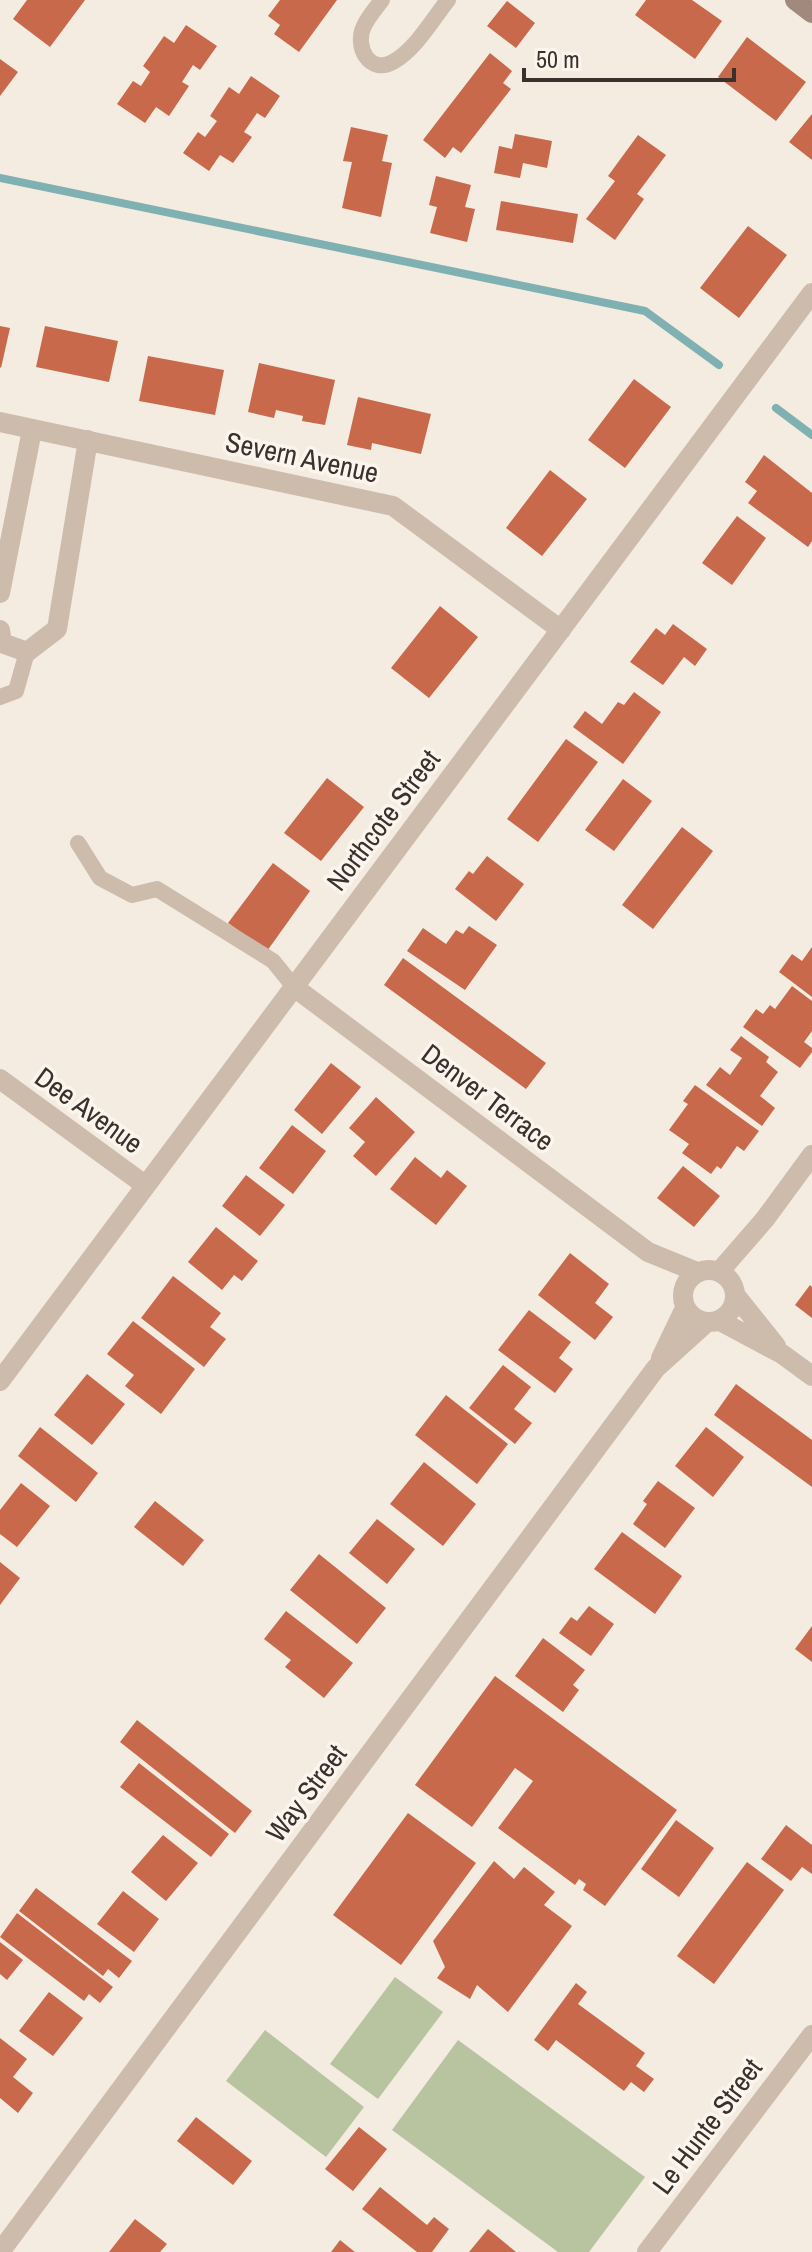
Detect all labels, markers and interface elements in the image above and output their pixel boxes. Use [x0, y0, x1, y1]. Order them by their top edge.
scale bar [524, 32, 734, 82]
text: 50 m [536, 43, 580, 75]
street label: Severn Avenue [222, 422, 382, 492]
street label: Northcote Street [318, 742, 448, 898]
street label: Denver Terrace [414, 1035, 562, 1159]
street label: Dee Avenue [27, 1058, 151, 1162]
street label: Way Street [257, 1737, 355, 1849]
street label: Le Hunte Street [643, 2050, 771, 2202]

